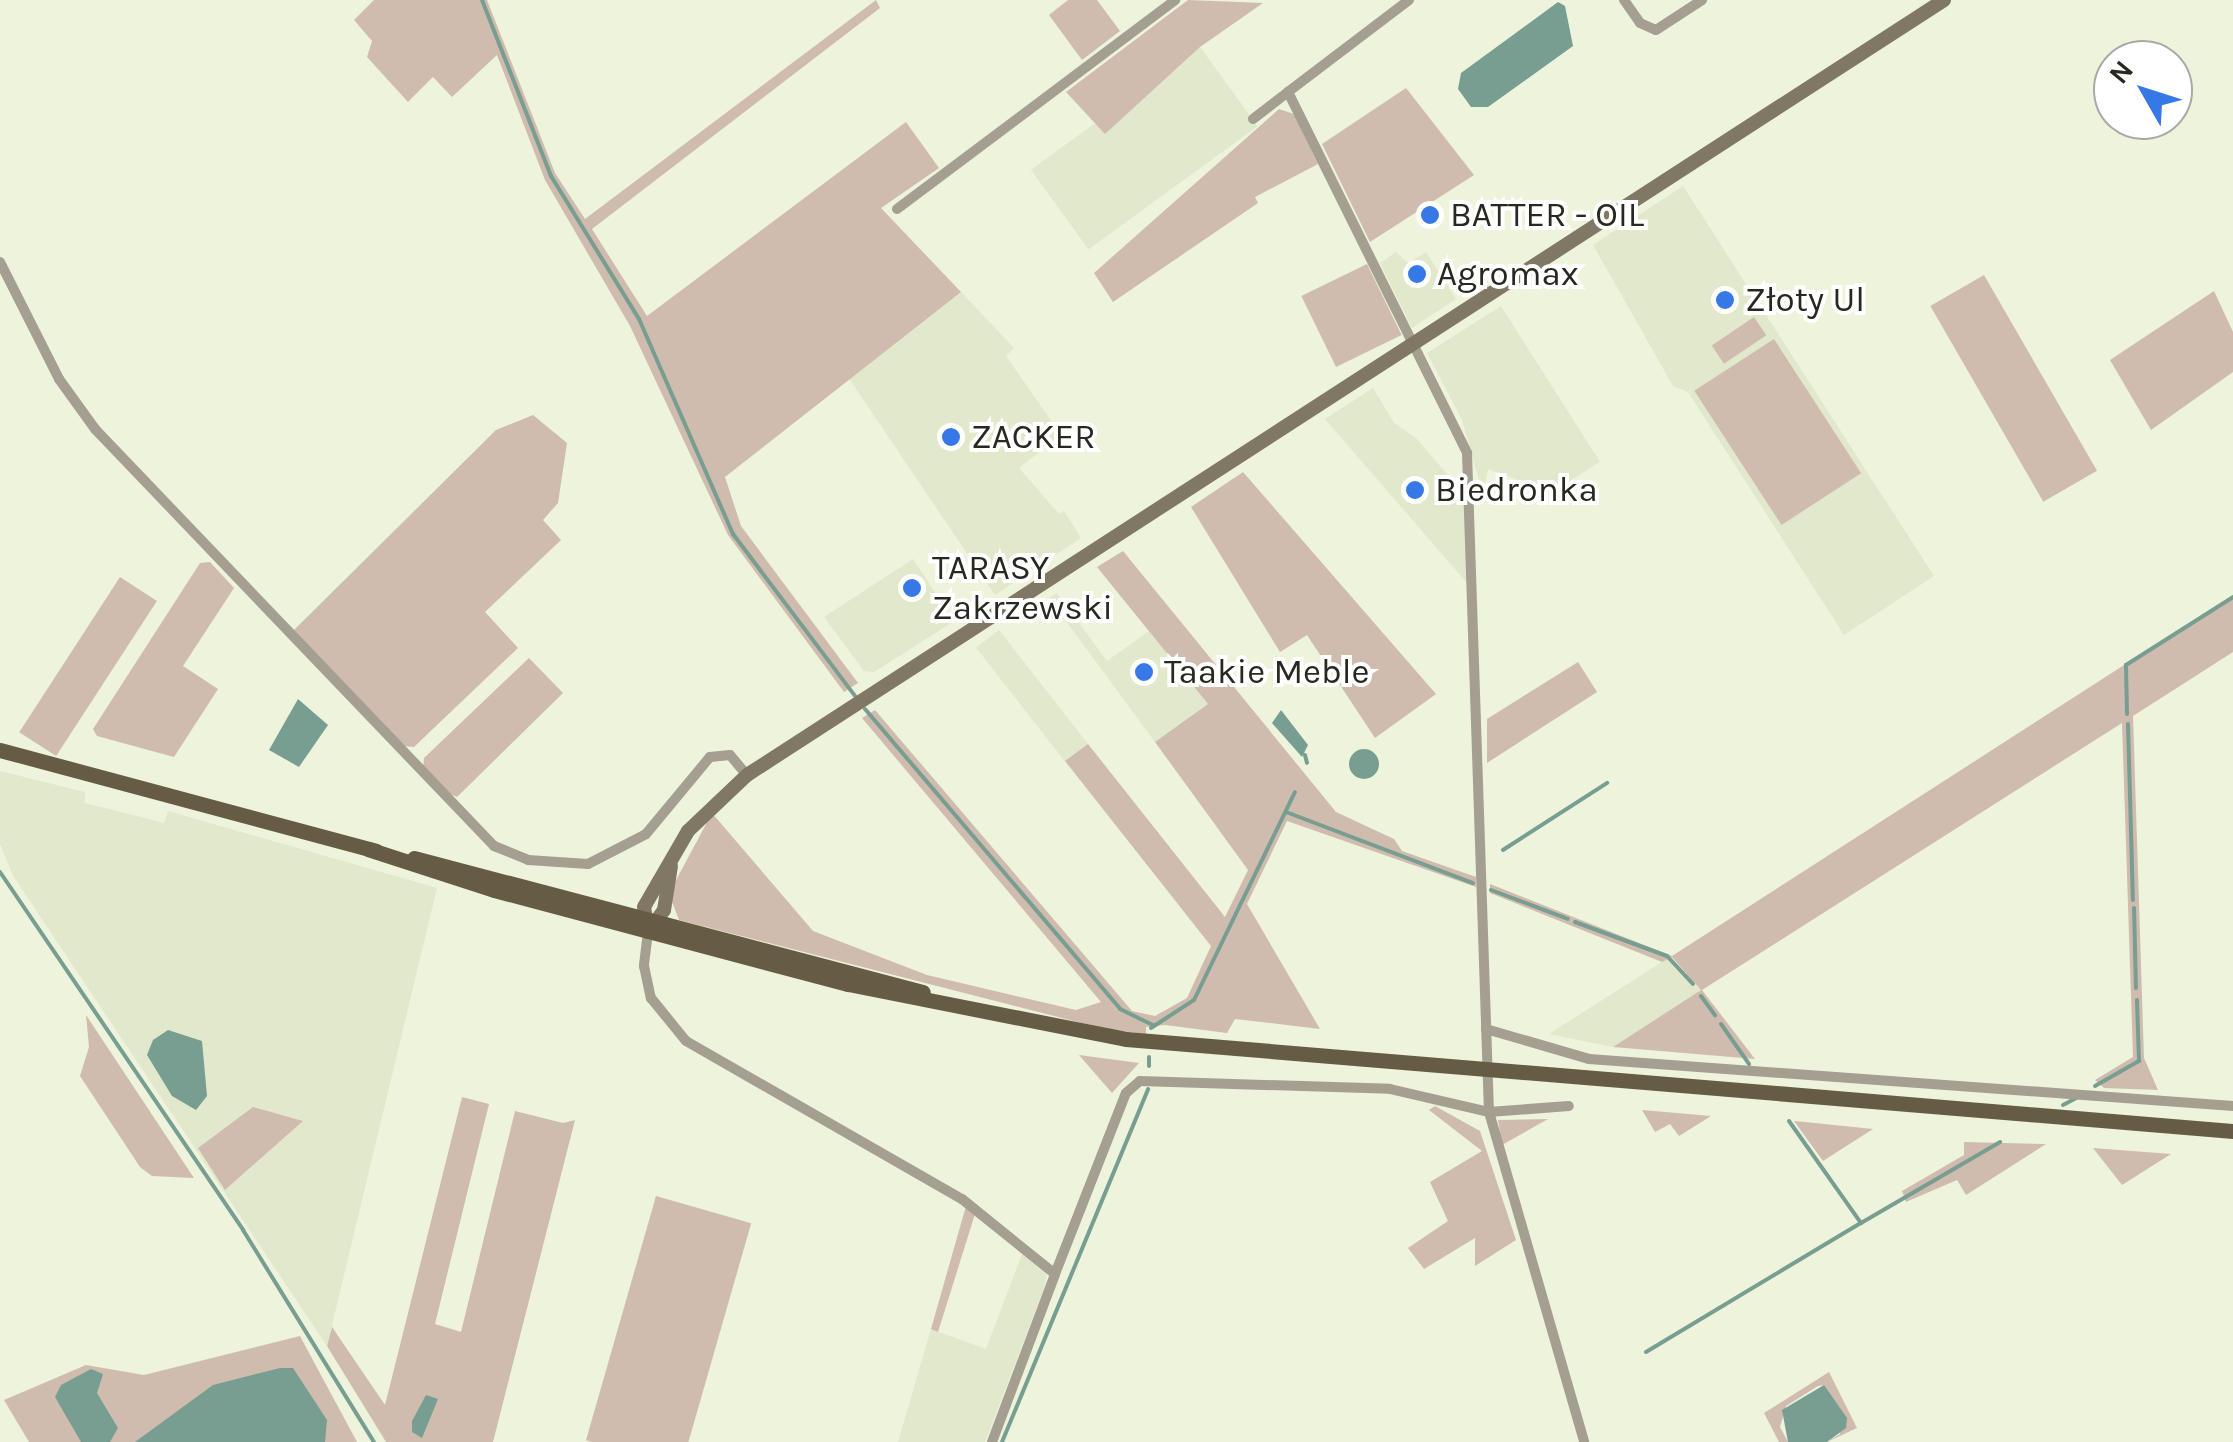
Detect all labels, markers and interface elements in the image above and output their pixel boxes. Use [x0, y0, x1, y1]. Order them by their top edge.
north arrow [2093, 40, 2193, 140]
text: N [2102, 54, 2140, 90]
place label: BATTER - OIL [1450, 194, 1644, 236]
marker: BATTER - OIL [1419, 204, 1441, 226]
place label: Agromax [1437, 253, 1579, 295]
marker: Agromax [1406, 263, 1428, 285]
place label: Złoty Ul [1745, 279, 1865, 321]
marker: Złoty Ul [1714, 289, 1736, 311]
place label: ZACKER [971, 416, 1096, 458]
marker: ZACKER [940, 426, 962, 448]
place label: Biedronka [1435, 469, 1598, 511]
marker: Biedronka [1404, 479, 1426, 501]
place label: TARASY Zakrzewski [932, 547, 1113, 629]
marker: TARASY Zakrzewski [901, 577, 923, 599]
place label: Taakie Meble [1164, 651, 1370, 693]
marker: Taakie Meble [1133, 661, 1155, 683]

